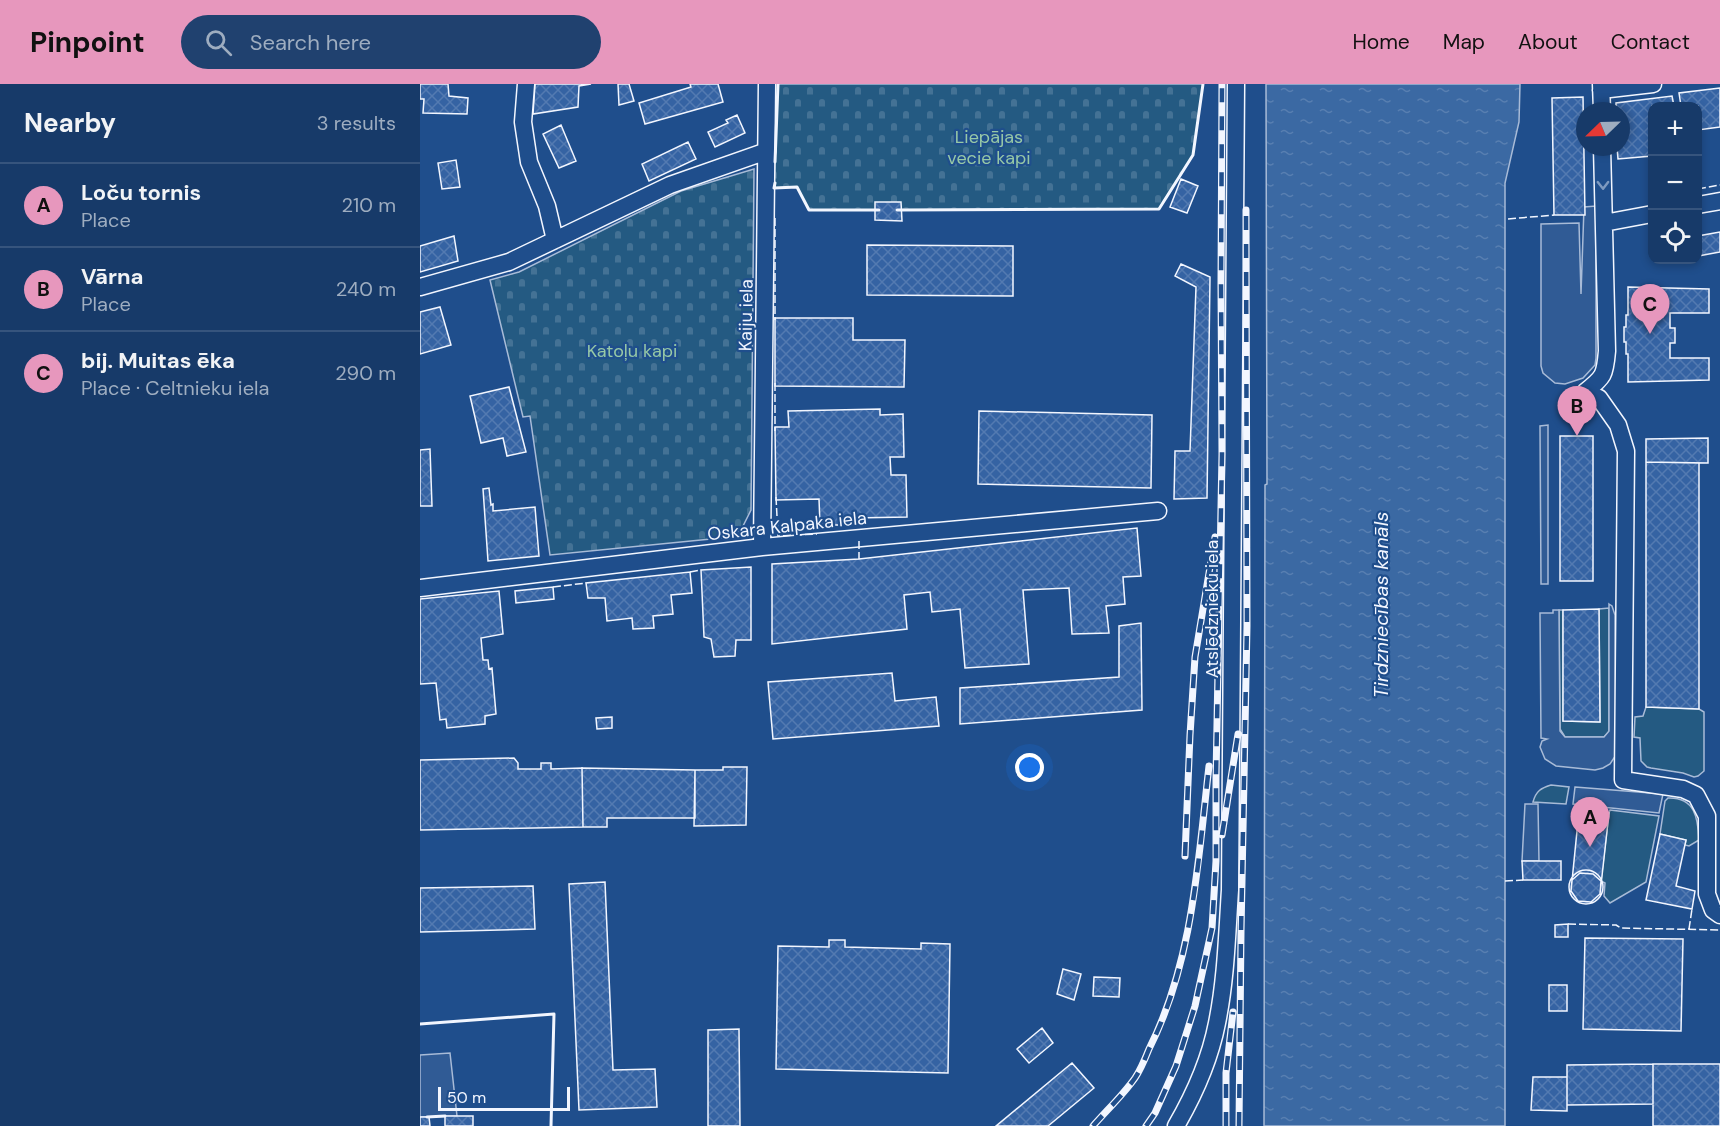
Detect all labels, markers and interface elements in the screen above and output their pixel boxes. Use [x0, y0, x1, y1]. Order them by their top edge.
search box [181, 15, 601, 69]
text: Pinpoint [30, 24, 145, 61]
icon: search [202, 26, 235, 59]
text: Search here [250, 28, 371, 57]
text: Home [1352, 28, 1410, 56]
text: Map [1443, 28, 1485, 56]
text: About [1518, 28, 1578, 56]
text: Contact [1611, 28, 1690, 56]
north arrow [1576, 102, 1630, 156]
map controls [1648, 102, 1702, 264]
button: + [1648, 102, 1702, 156]
text: Nearby [24, 106, 116, 140]
text: 3 results [317, 110, 396, 136]
park label: Liepājas vecie kapi [947, 125, 1031, 170]
button: − [1648, 156, 1702, 210]
text: Loču tornis [81, 178, 201, 207]
one-way arrow [1597, 180, 1609, 189]
text: A [36, 192, 51, 218]
text: 210 m [341, 192, 396, 218]
text: Place [81, 207, 131, 233]
button: locate [1648, 210, 1702, 264]
text: Vārna [81, 262, 143, 291]
text: B [37, 276, 50, 302]
text: 240 m [336, 276, 396, 302]
street label: Kaiju iela [733, 279, 759, 351]
pin: C [1630, 284, 1670, 334]
text: Place [81, 291, 131, 317]
park label: Katoļu kapi [587, 339, 677, 363]
text: bij. Muitas ēka [81, 346, 235, 375]
text: C [36, 360, 51, 386]
text: 290 m [335, 360, 396, 386]
text: Place · Celtnieku iela [81, 375, 269, 401]
pin: B [1558, 386, 1596, 436]
street label: Oskara Kalpaka iela [706, 506, 868, 546]
water label: Tirdzniecības kanāls [1368, 512, 1394, 698]
street label: Atslēdznieku iela [1200, 540, 1224, 678]
your location [1015, 753, 1044, 782]
pin: A [1570, 798, 1610, 847]
scale bar [438, 1084, 570, 1112]
text: 50 m [447, 1087, 486, 1108]

